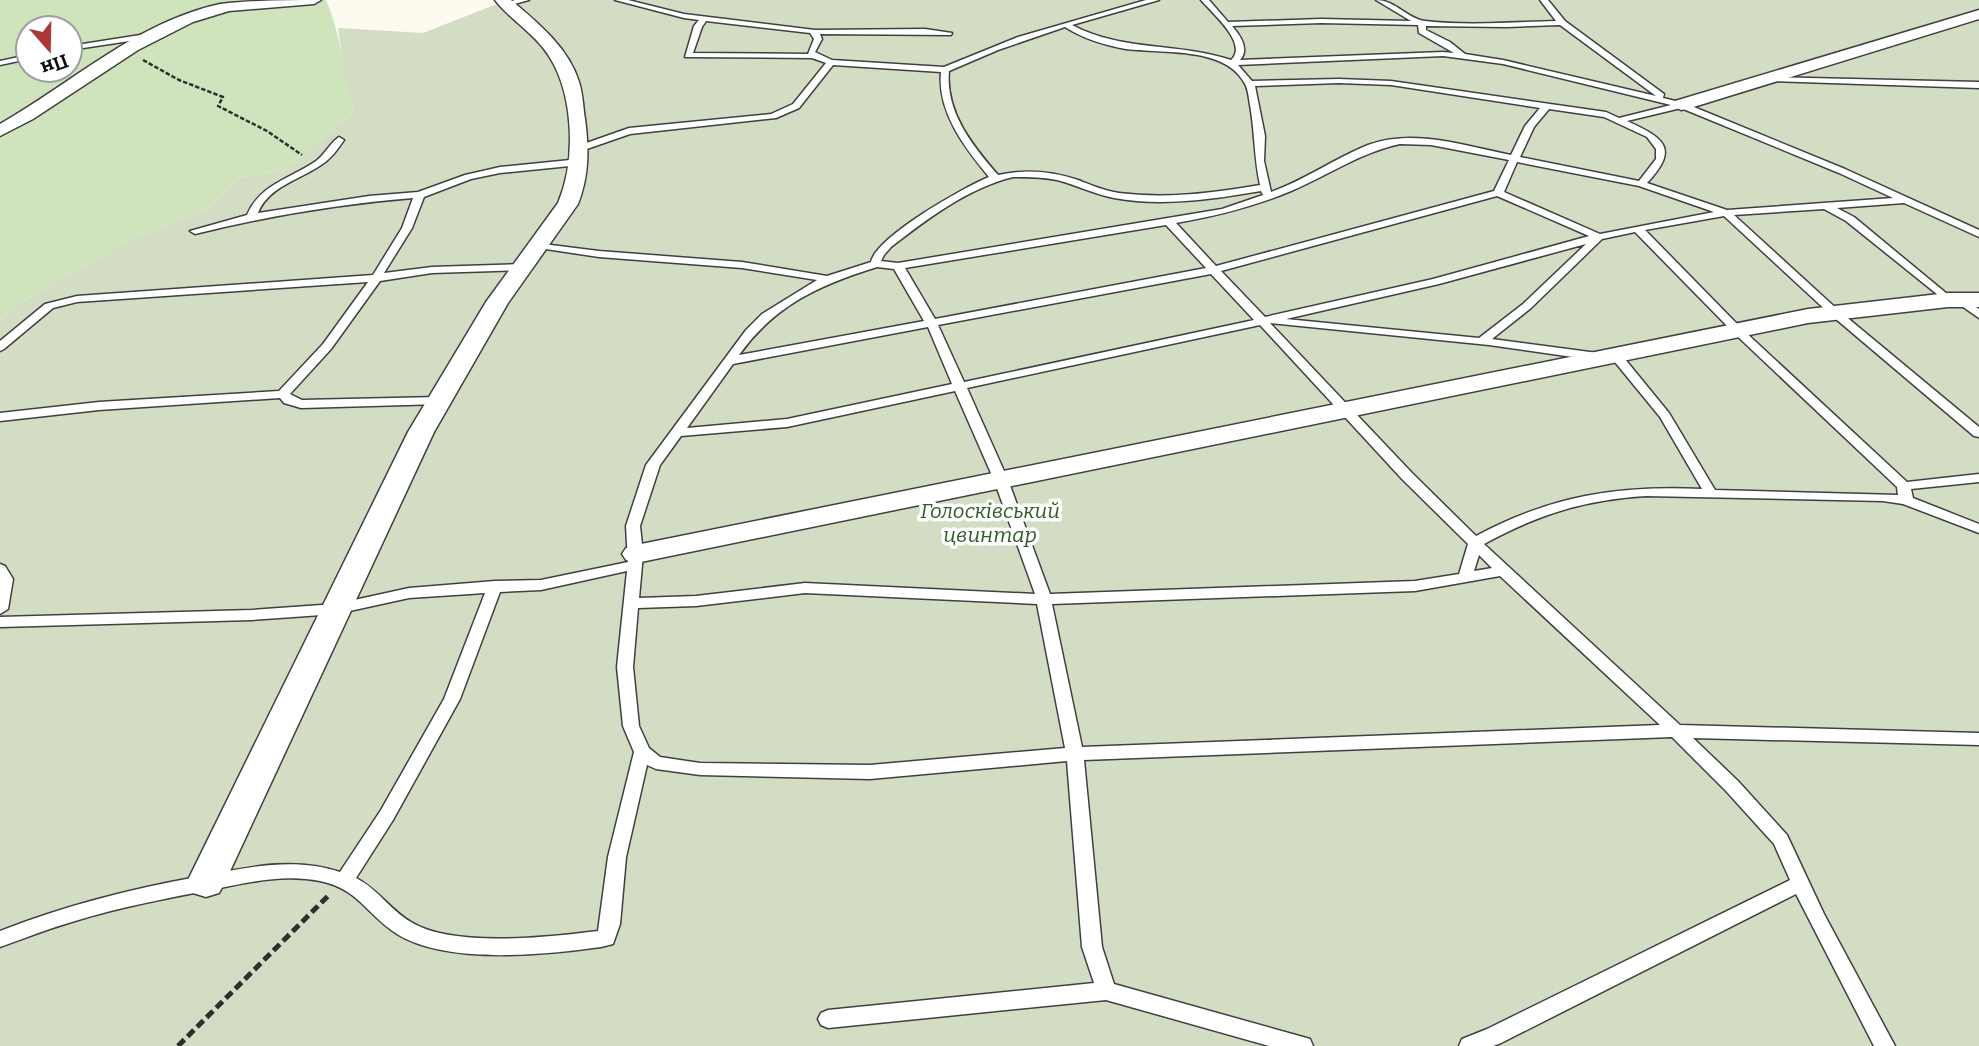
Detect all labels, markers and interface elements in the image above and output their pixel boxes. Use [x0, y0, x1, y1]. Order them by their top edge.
north arrow [14, 14, 84, 84]
text: Пн [38, 49, 71, 80]
park label: Голосківський цвинтар [920, 498, 1060, 548]

